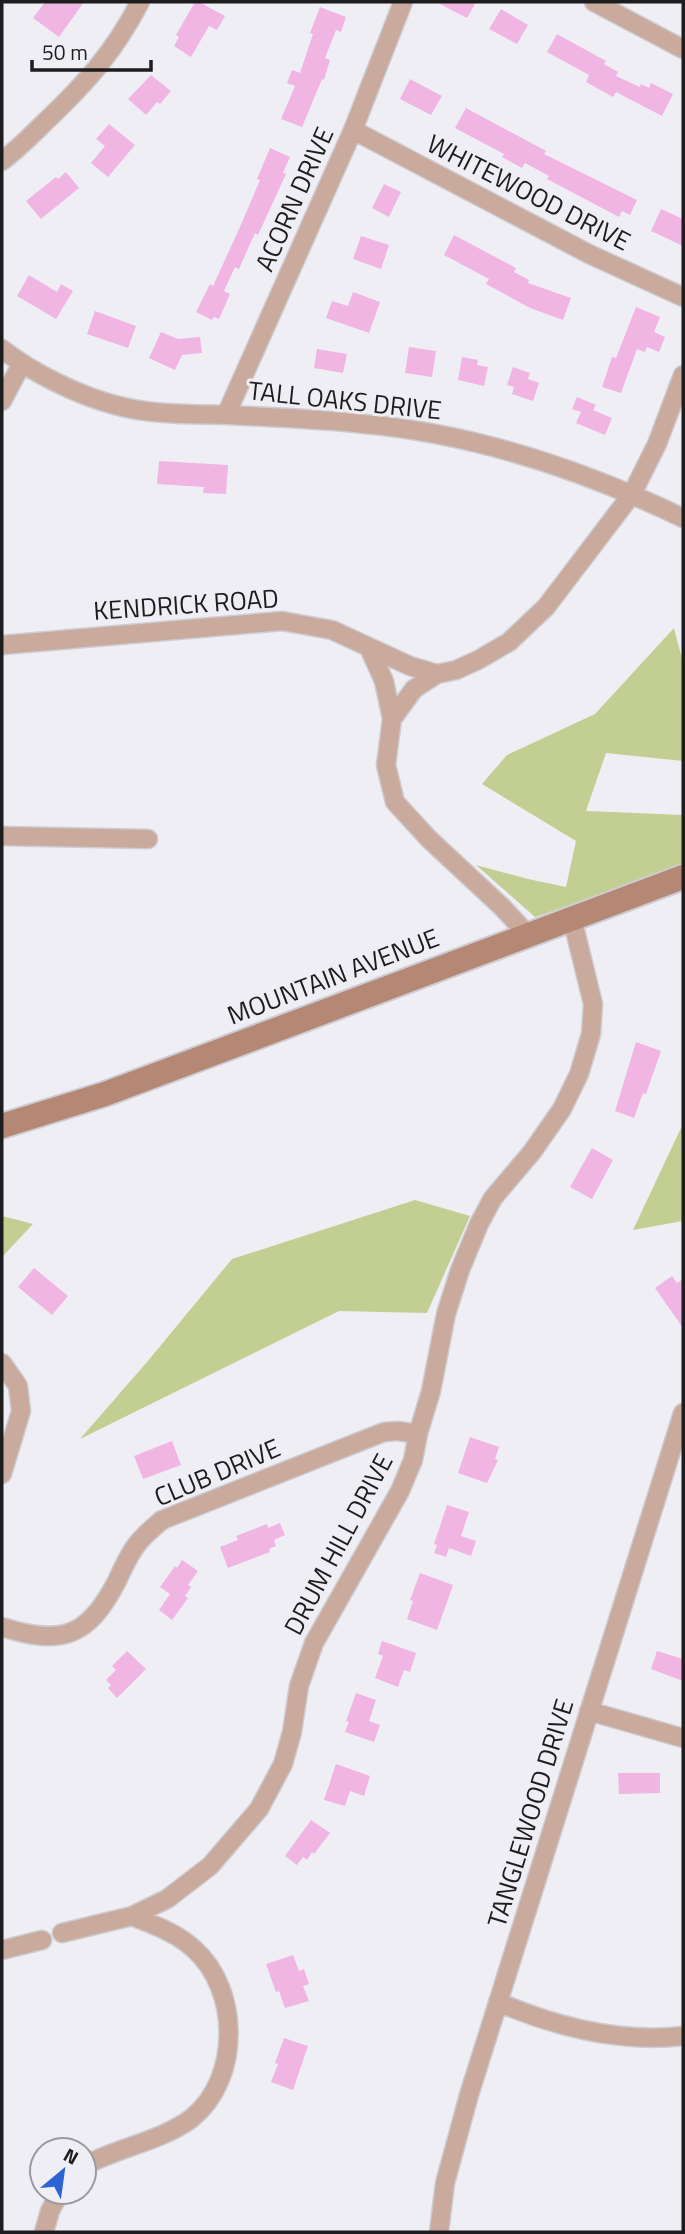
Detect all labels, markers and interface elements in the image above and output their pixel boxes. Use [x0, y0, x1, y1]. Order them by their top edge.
scale bar [32, 28, 150, 72]
text: 50 m [42, 36, 88, 68]
street label: ACORN DRIVE [245, 121, 343, 277]
street label: WHITEWOOD DRIVE [421, 124, 637, 260]
street label: TALL OAKS DRIVE [246, 370, 444, 430]
street label: KENDRICK ROAD [92, 578, 280, 630]
street label: MOUNTAIN AVENUE [221, 918, 445, 1034]
street label: CLUB DRIVE [148, 1428, 286, 1516]
street label: DRUM HILL DRIVE [274, 1446, 402, 1642]
street label: TANGLEWOOD DRIVE [477, 1694, 583, 1932]
north arrow [28, 2136, 98, 2206]
text: N [59, 2140, 84, 2172]

